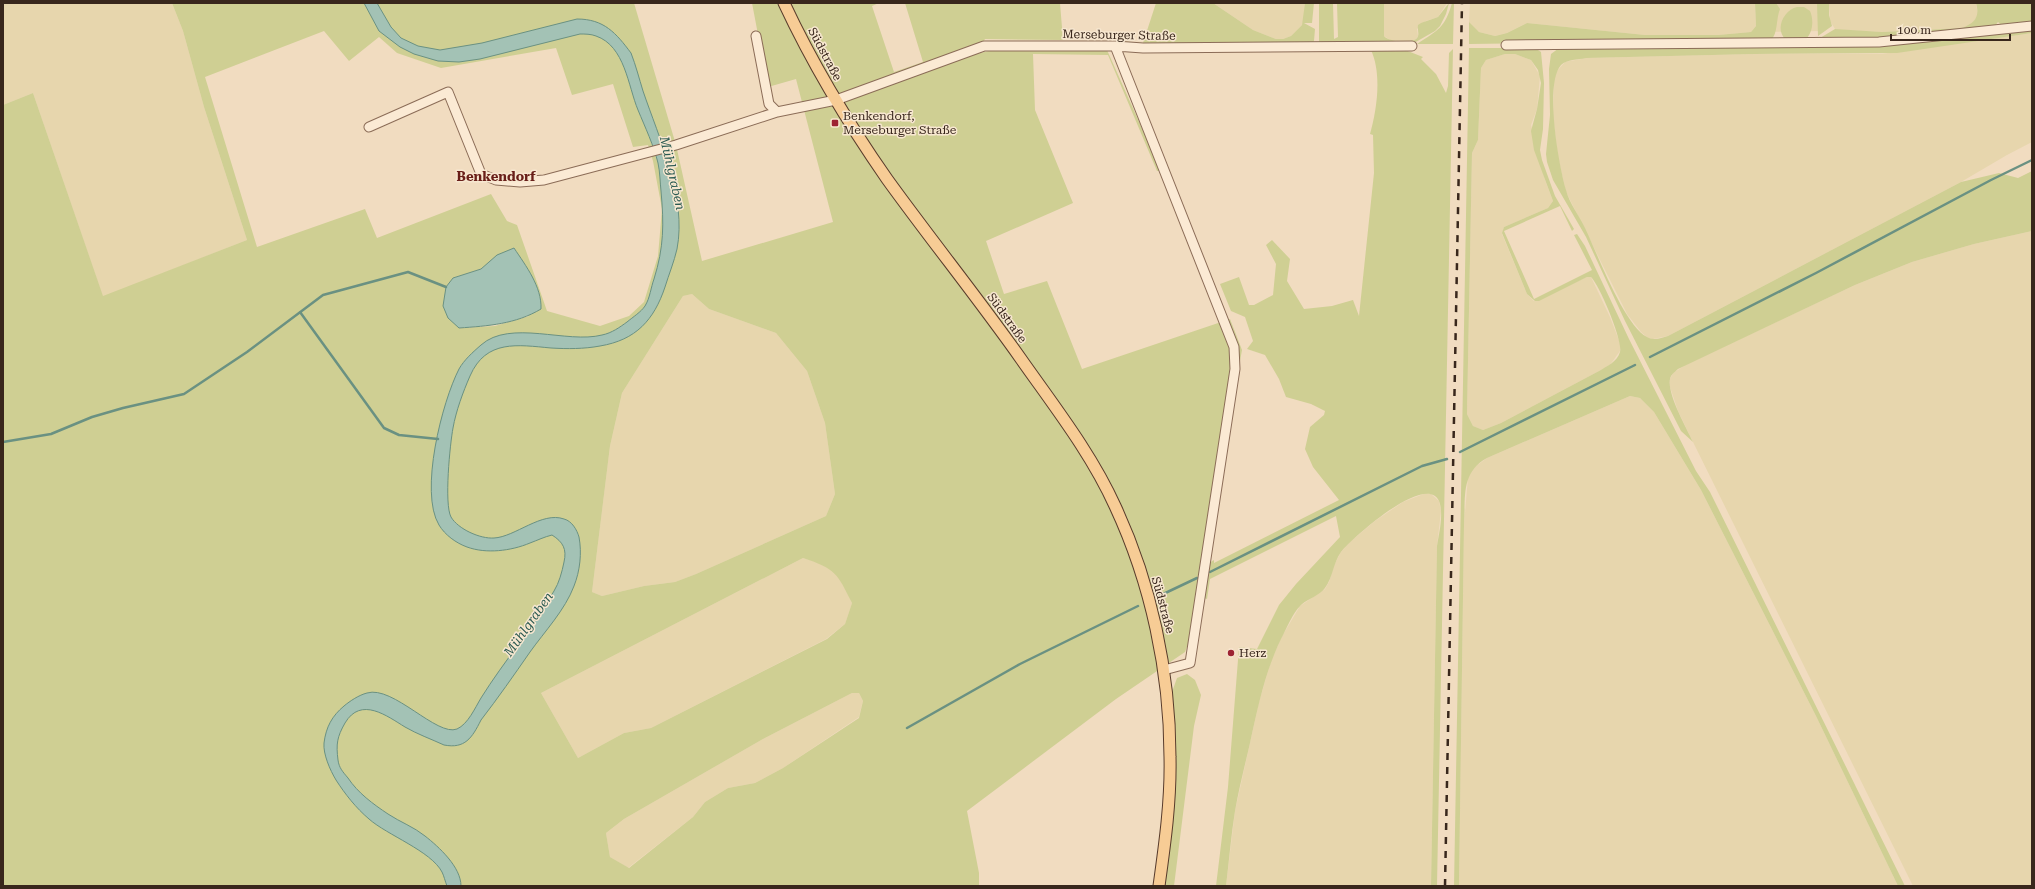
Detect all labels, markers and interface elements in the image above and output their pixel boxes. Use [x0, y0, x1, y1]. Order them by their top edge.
scale bar [1891, 16, 2010, 42]
text: 100 m [1897, 23, 1931, 37]
street label: Südstraße [805, 25, 845, 83]
street label: Merseburger Straße [1062, 27, 1176, 43]
place label: Benkendorf, Merseburger Straße [843, 109, 957, 137]
marker: Benkendorf, Merseburger Straße [830, 118, 840, 128]
water label: Mühlgraben [657, 134, 688, 211]
district label: Benkendorf [456, 169, 536, 184]
street label: Südstraße [984, 290, 1030, 346]
street label: Südstraße [1149, 575, 1177, 635]
water label: Mühlgraben [500, 589, 556, 660]
place label: Herz [1239, 646, 1266, 660]
marker: Herz [1226, 648, 1236, 658]

